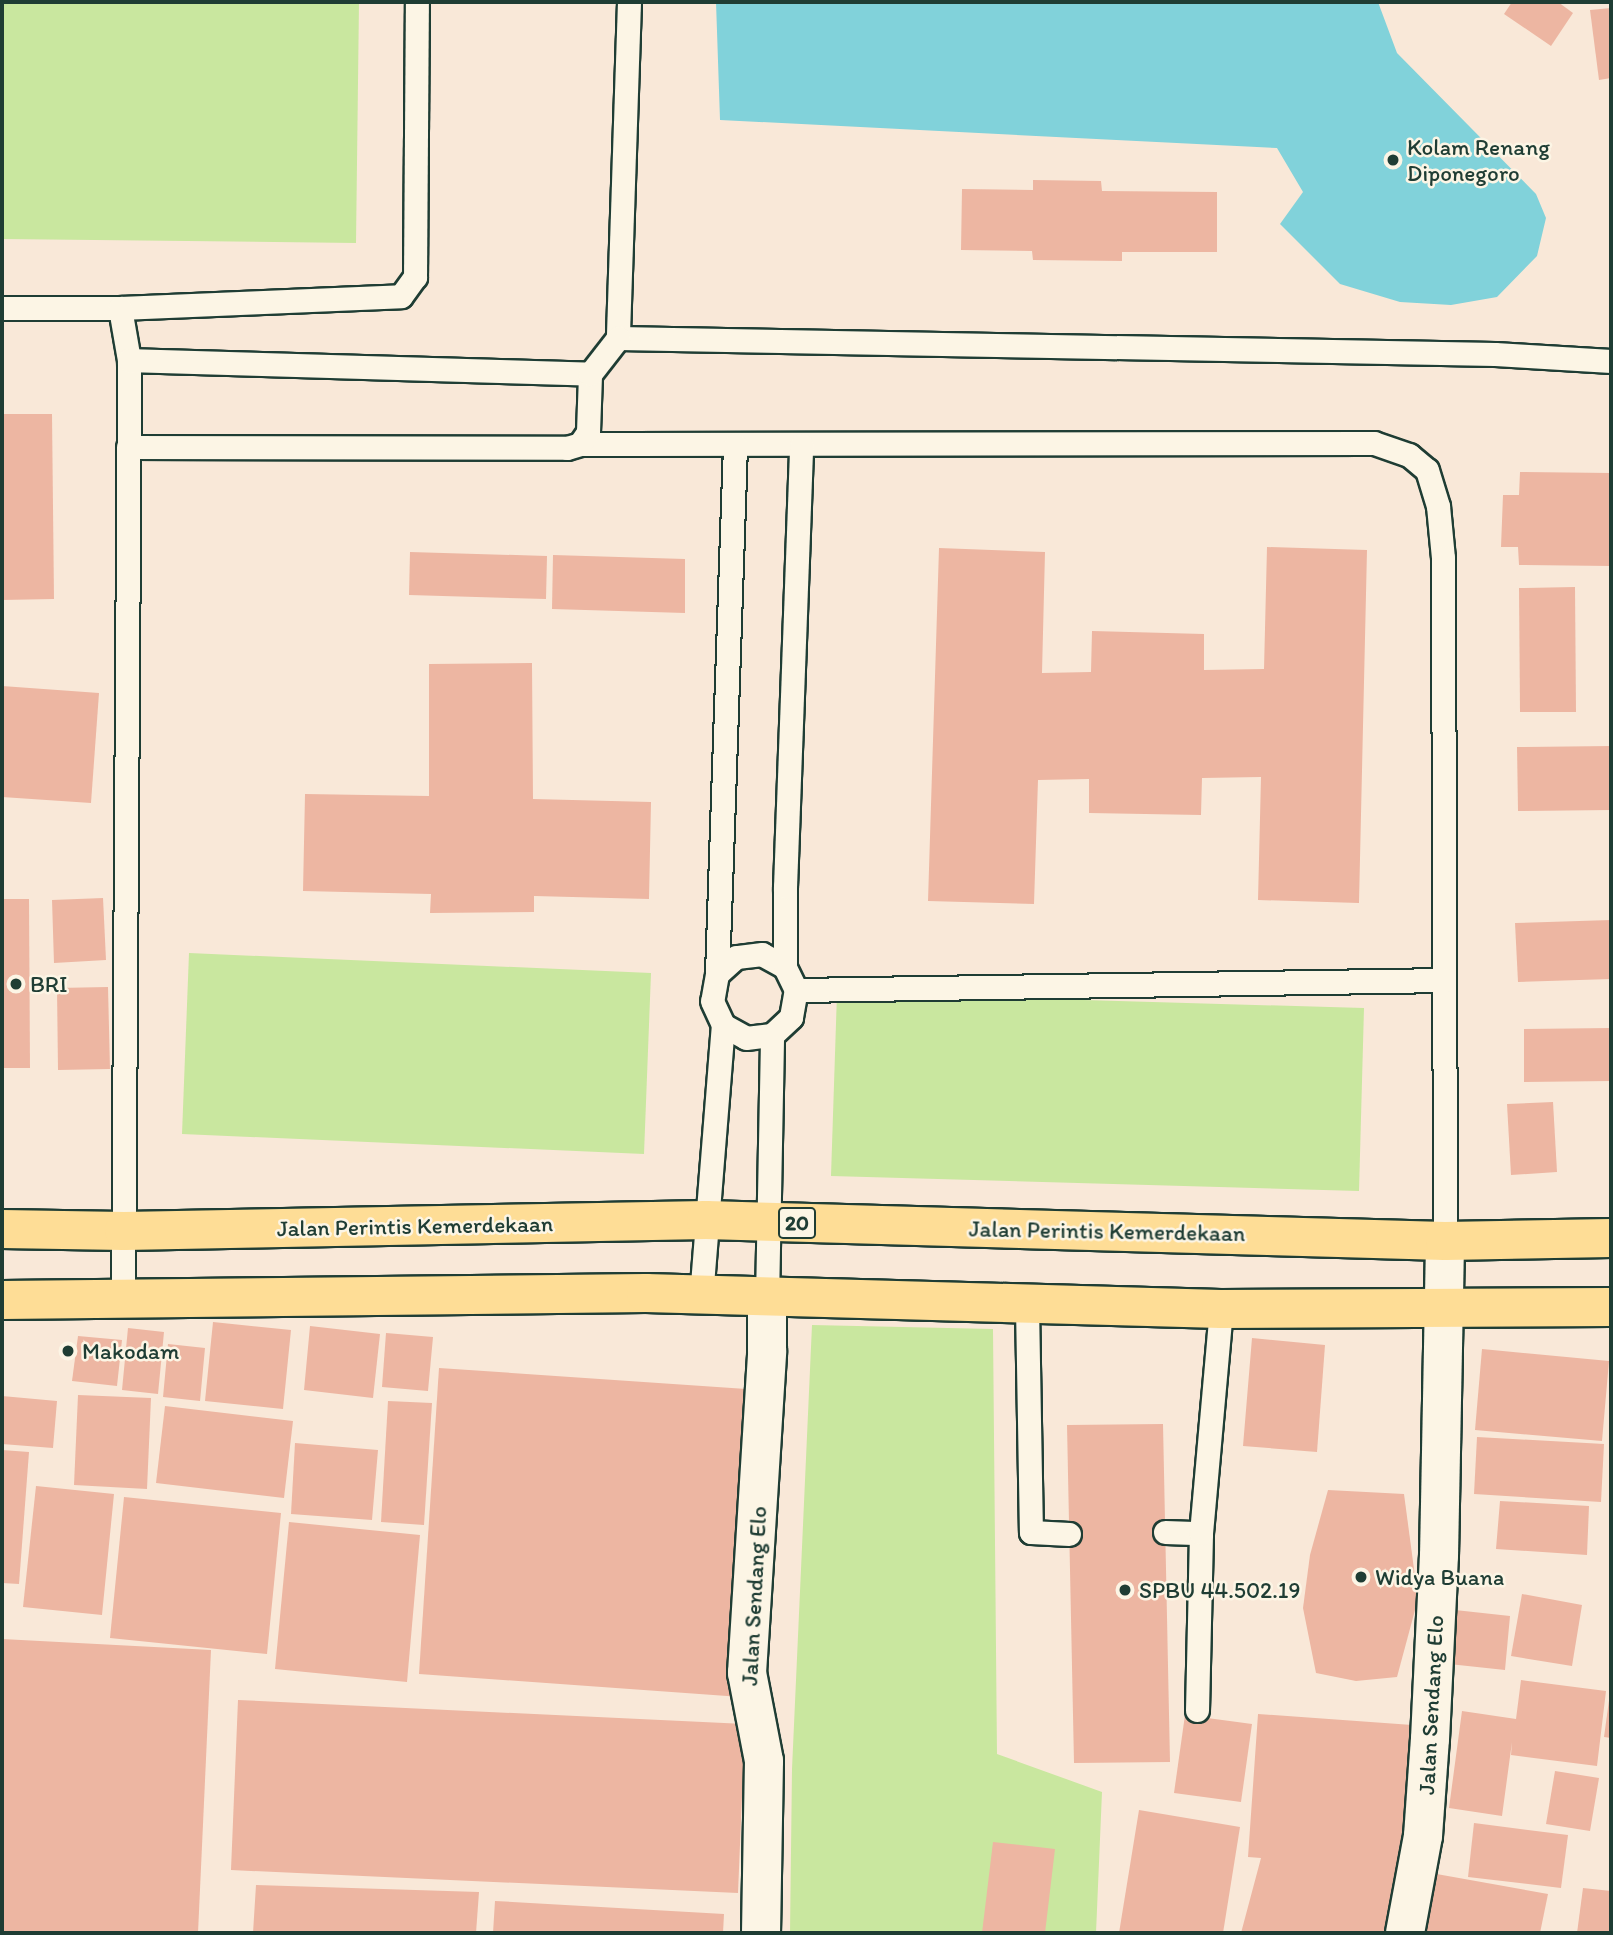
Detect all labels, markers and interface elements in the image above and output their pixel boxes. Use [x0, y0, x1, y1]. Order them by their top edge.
place label: Kolam Renang Diponegoro [1407, 133, 1548, 187]
marker: Kolam Renang Diponegoro [1385, 152, 1401, 168]
place label: BRI [30, 970, 68, 998]
marker: BRI [8, 976, 24, 992]
road number: 20 [778, 1206, 816, 1240]
street label: Jalan Perintis Kemerdekaan [278, 1210, 552, 1242]
street label: Jalan Perintis Kemerdekaan [970, 1215, 1244, 1247]
place label: Makodam [82, 1337, 179, 1365]
marker: Makodam [60, 1343, 76, 1359]
street label: Jalan Sendang Elo [736, 1506, 772, 1686]
place label: Widya Buana [1375, 1563, 1504, 1591]
marker: Widya Buana [1353, 1569, 1369, 1585]
place label: SPBU 44.502.19 [1139, 1576, 1301, 1604]
marker: SPBU 44.502.19 [1117, 1582, 1133, 1598]
street label: Jalan Sendang Elo [1413, 1615, 1449, 1795]

